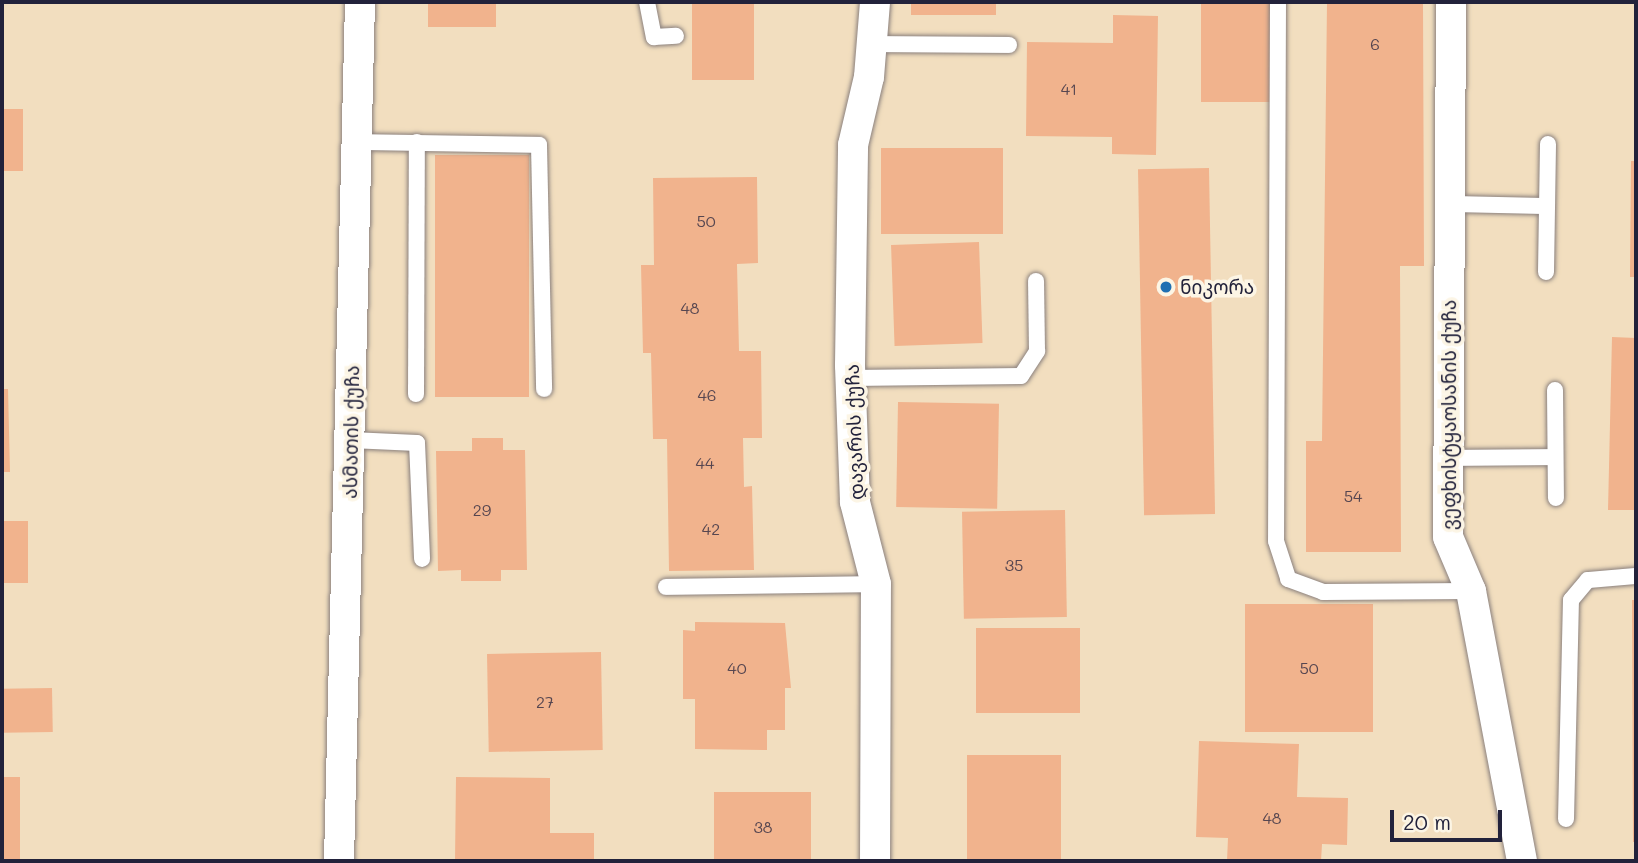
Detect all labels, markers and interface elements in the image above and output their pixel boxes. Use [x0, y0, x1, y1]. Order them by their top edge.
house number: 6 [1370, 34, 1380, 54]
house number: 41 [1061, 79, 1077, 99]
house number: 50 [696, 211, 716, 231]
place label: ნიკორა [1180, 276, 1254, 298]
marker: ნიკორა [1158, 279, 1174, 295]
house number: 48 [680, 298, 700, 318]
street label: ვეფხისტყაოსანის ქუჩა [1438, 300, 1460, 530]
street label: დავარის ქუჩა [840, 364, 868, 500]
street label: ასმათის ქუჩა [338, 365, 364, 499]
house number: 46 [697, 385, 717, 405]
house number: 44 [696, 453, 714, 473]
house number: 54 [1344, 486, 1362, 506]
house number: 29 [473, 500, 491, 520]
house number: 42 [702, 519, 720, 539]
house number: 35 [1005, 555, 1023, 575]
house number: 40 [727, 658, 747, 678]
house number: 50 [1299, 658, 1319, 678]
house number: 27 [536, 692, 554, 712]
scale bar [1393, 796, 1505, 840]
house number: 48 [1262, 808, 1282, 828]
text: 20 m [1403, 808, 1451, 835]
house number: 38 [753, 817, 773, 837]

